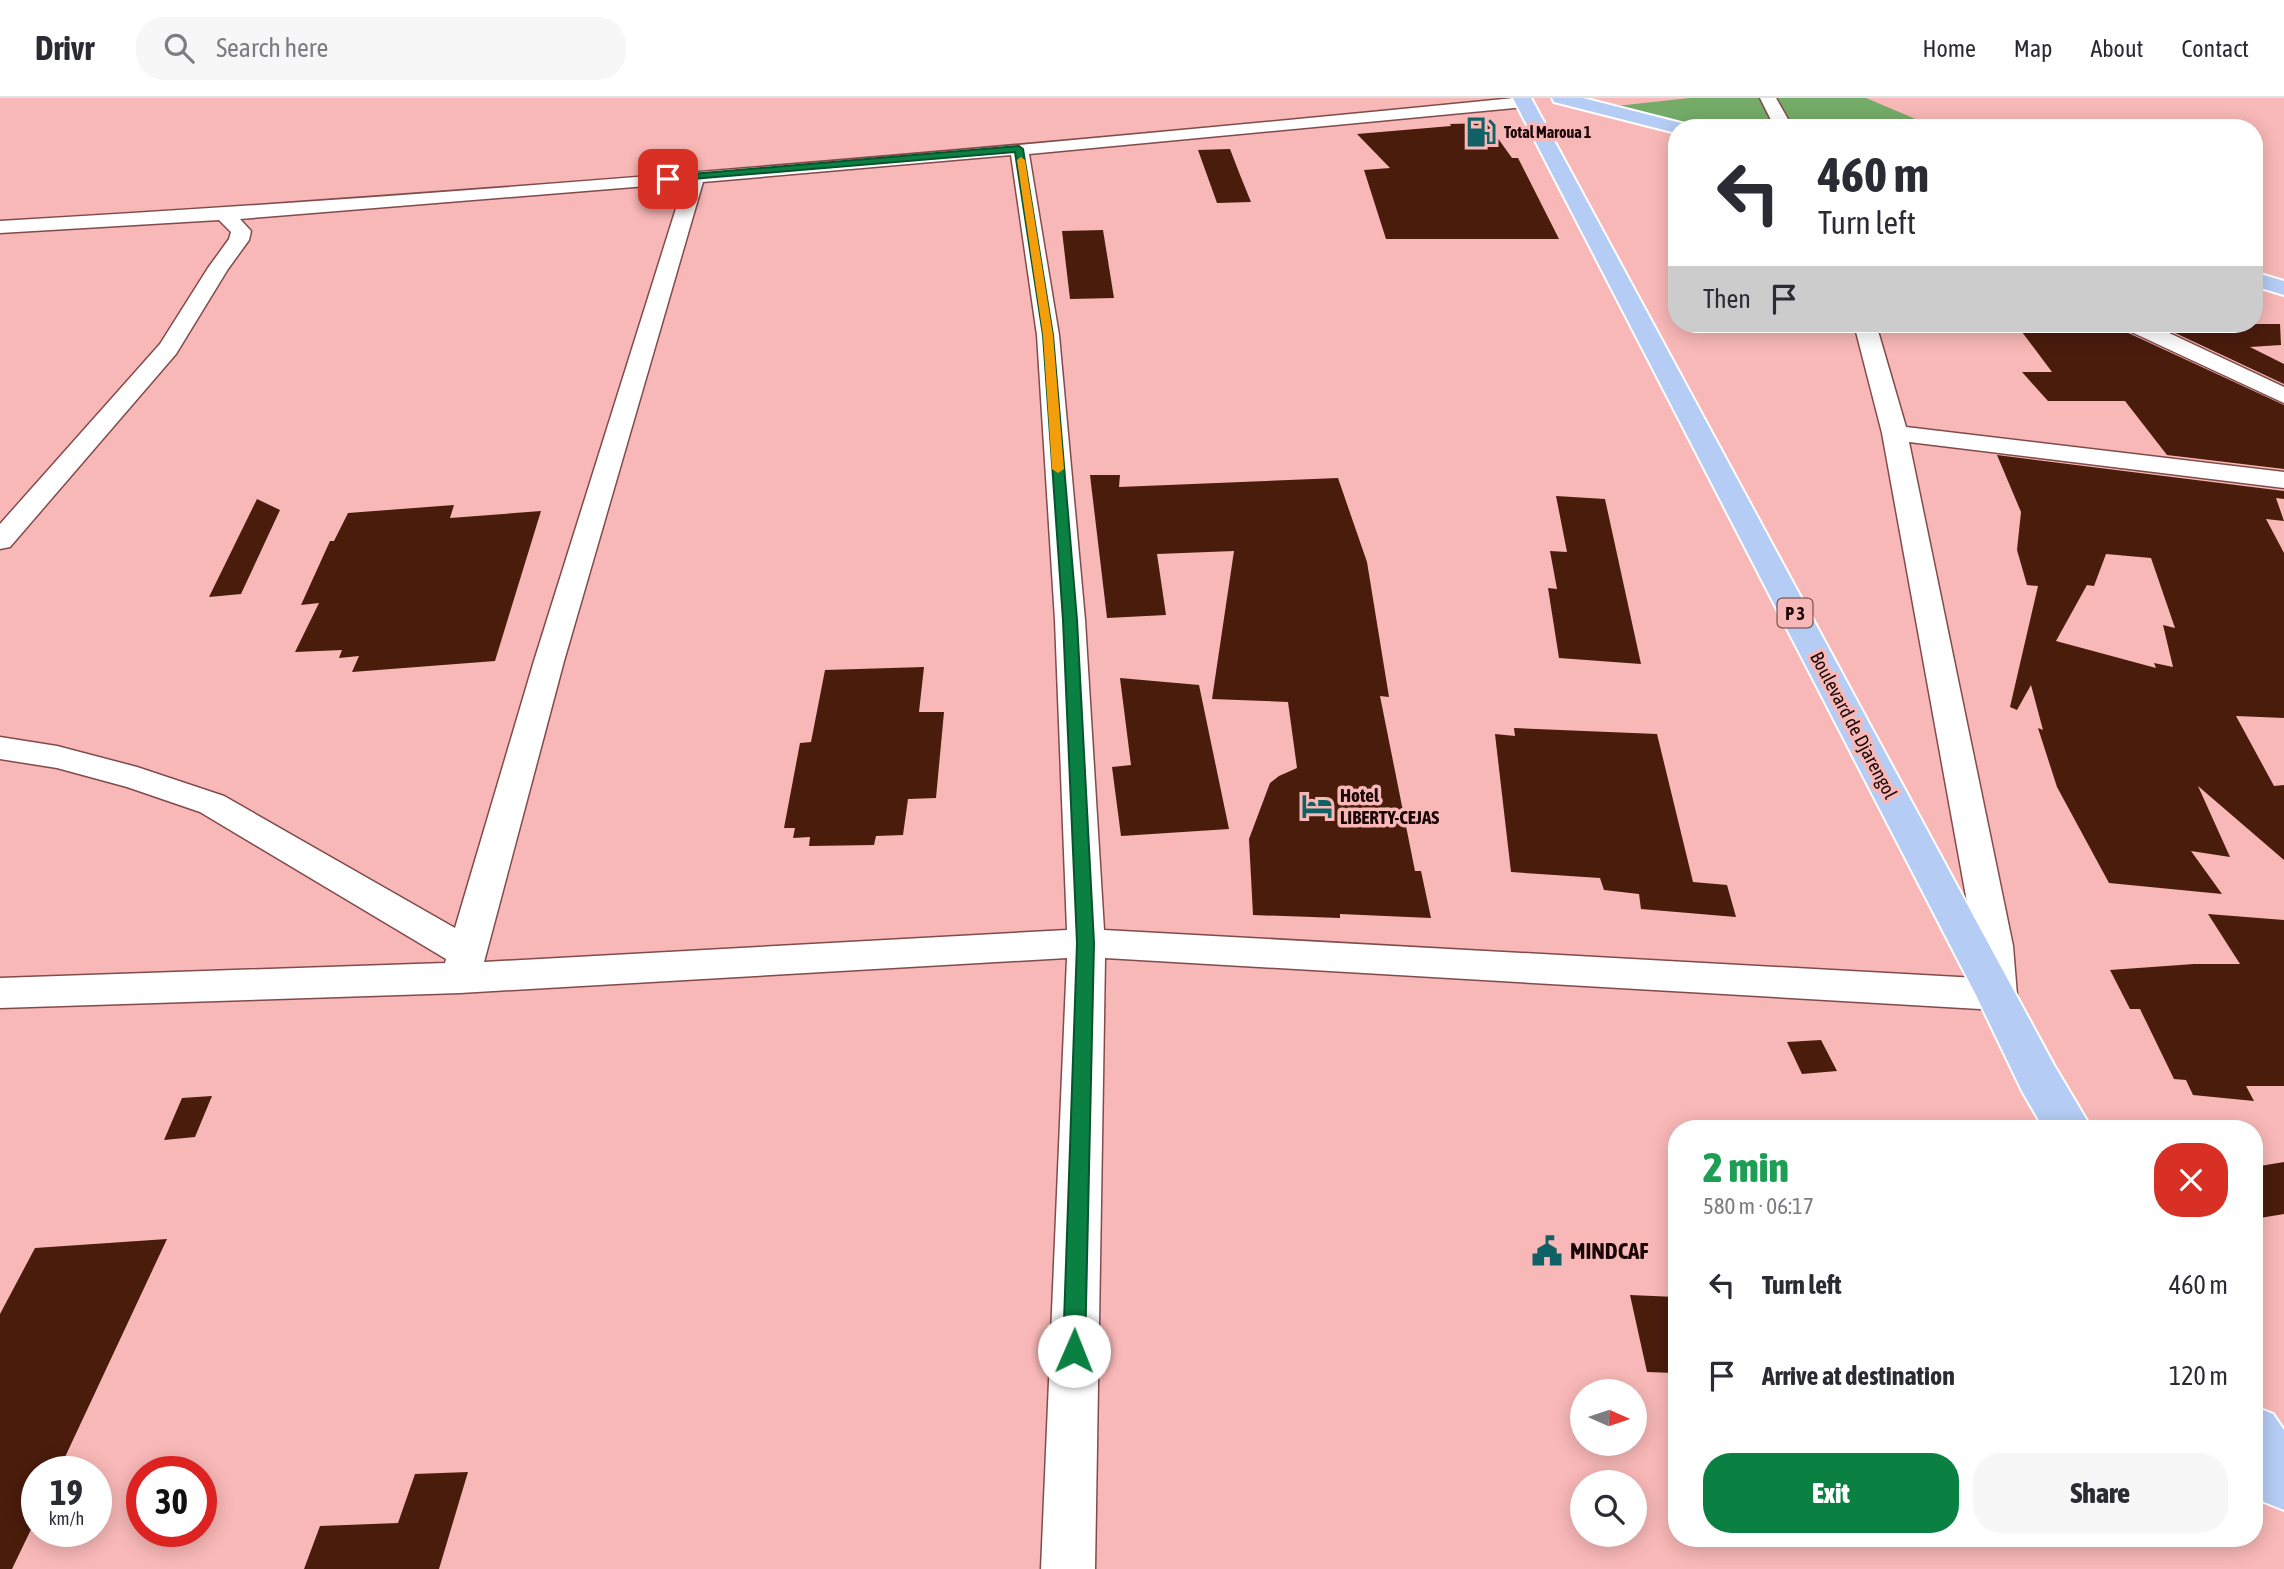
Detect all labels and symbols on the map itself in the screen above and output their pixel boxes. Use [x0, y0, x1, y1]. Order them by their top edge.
fuel station icon: Total Maroua 1 [1464, 115, 1498, 149]
place label: Total Maroua 1 [1504, 123, 1592, 141]
pin [638, 149, 698, 209]
road number: P 3 [1778, 598, 1812, 628]
street label: Boulevard de Djarengol [1806, 648, 1902, 802]
place label: Hotel LIBERTY-CEJAS [1340, 784, 1439, 828]
hotel icon: Hotel LIBERTY-CEJAS [1300, 789, 1334, 823]
public building icon: MINDCAF [1530, 1234, 1564, 1268]
place label: MINDCAF [1570, 1238, 1649, 1264]
position arrow [1037, 1314, 1111, 1388]
north arrow [1570, 1379, 1647, 1456]
speed limit sign: 30 [126, 1456, 217, 1547]

